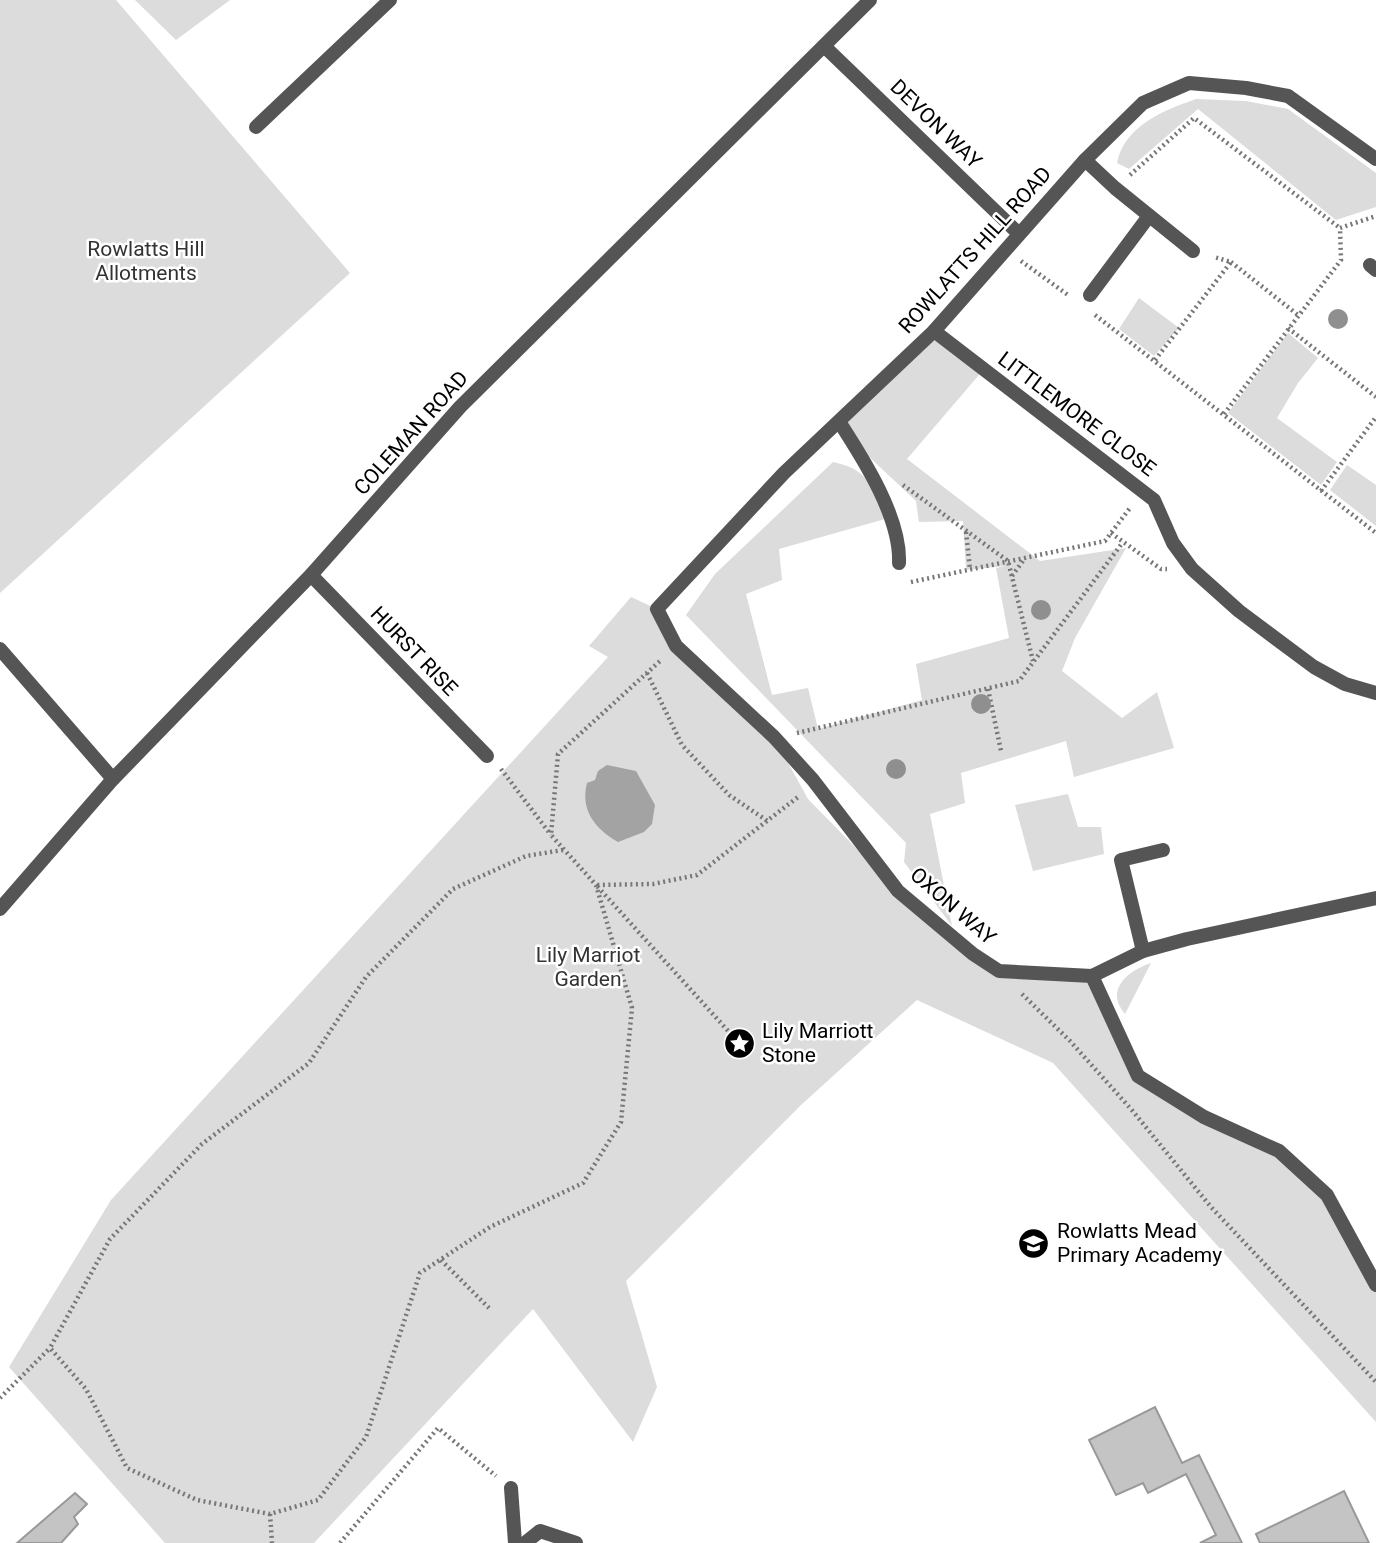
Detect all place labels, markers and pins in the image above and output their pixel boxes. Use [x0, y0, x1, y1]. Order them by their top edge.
place label: Lily Marriott Stone [762, 1019, 874, 1067]
place icon: Lily Marriott Stone [722, 1026, 756, 1060]
place label: Rowlatts Mead Primary Academy [1057, 1219, 1222, 1267]
school or university icon: Rowlatts Mead Primary Academy [1017, 1226, 1051, 1260]

